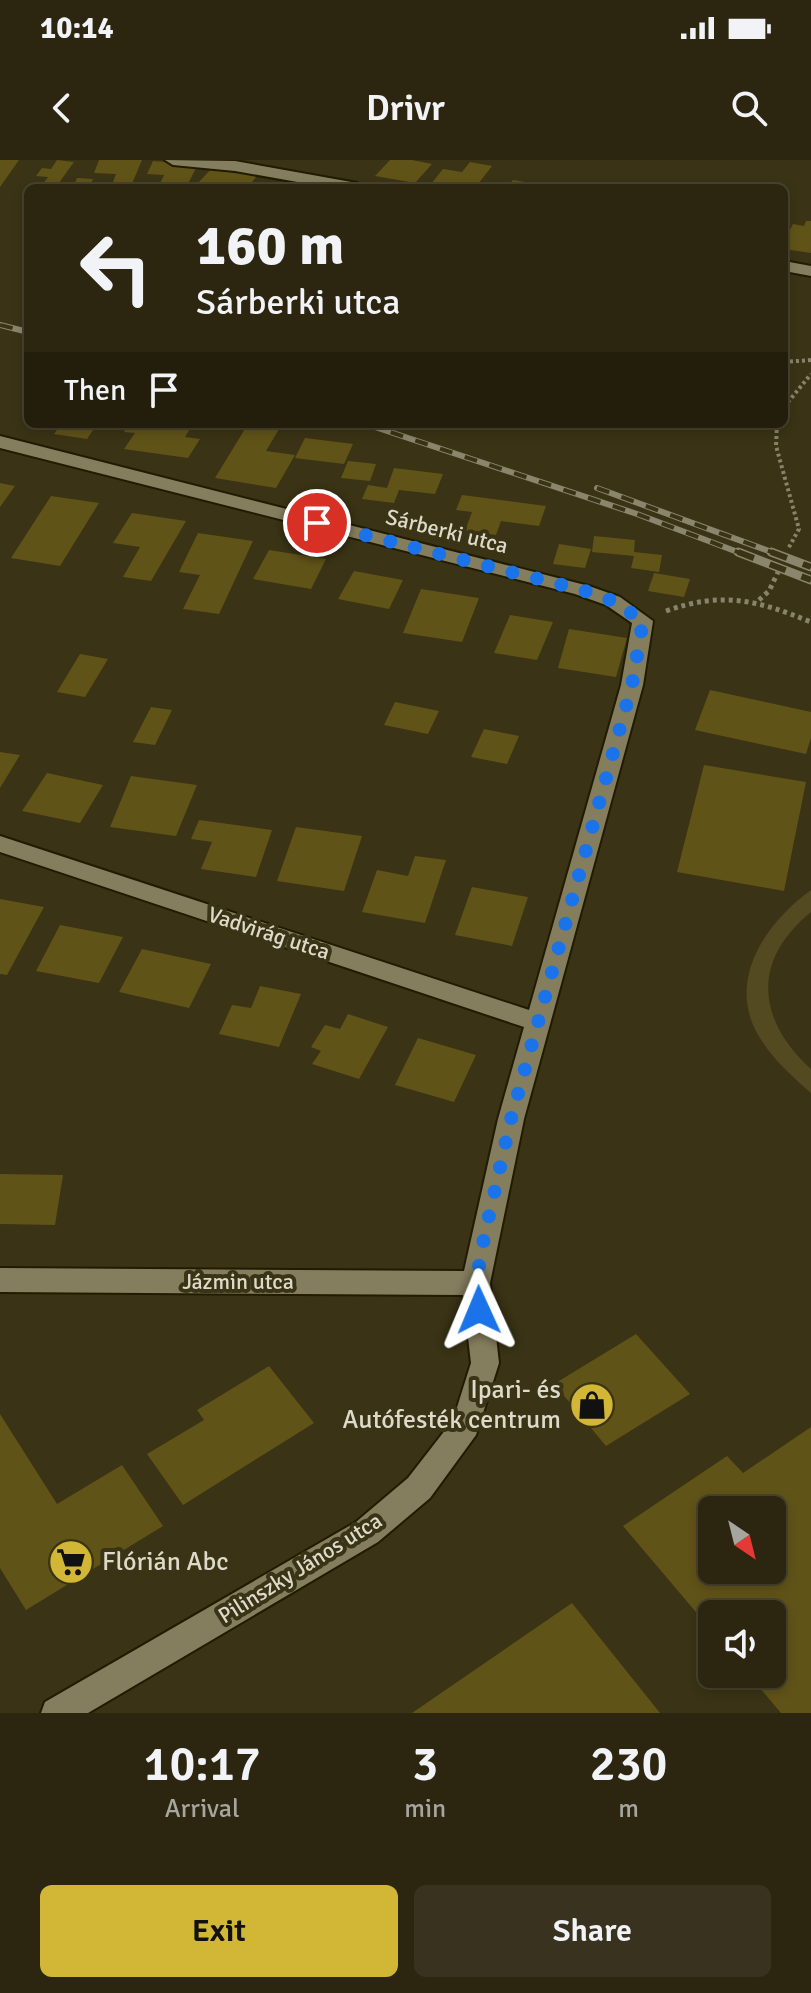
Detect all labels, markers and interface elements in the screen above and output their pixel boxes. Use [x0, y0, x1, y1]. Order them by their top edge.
text: 10:14 [40, 10, 114, 47]
icon: back [40, 86, 84, 130]
text: Drivr [366, 86, 445, 131]
icon: search [727, 86, 771, 130]
text: 160 m [196, 211, 344, 280]
icon: left [64, 216, 168, 320]
text: Sárberki utca [196, 280, 400, 325]
icon: arrive [142, 368, 186, 412]
text: Then [64, 372, 126, 409]
pin [283, 489, 351, 557]
icon: arrive [295, 501, 339, 545]
street label: Sárberki utca [383, 503, 511, 559]
street label: Vadvirág utca [205, 901, 333, 965]
street label: Jázmin utca [182, 1268, 294, 1295]
position arrow [437, 1268, 521, 1352]
place label: Ipari- és Autófesték centrum [343, 1374, 561, 1436]
shop icon: Ipari- és Autófesték centrum [568, 1381, 616, 1429]
north arrow [698, 1496, 786, 1584]
map controls [698, 1496, 786, 1688]
street label: Pilinszky János utca [213, 1507, 387, 1629]
supermarket icon: Flórián Abc [47, 1538, 95, 1586]
place label: Flórián Abc [102, 1546, 228, 1578]
button: sound [698, 1600, 786, 1688]
text: 10:17 [144, 1735, 261, 1794]
text: 3 [412, 1735, 438, 1794]
text: 230 [590, 1735, 667, 1794]
text: Arrival [165, 1793, 240, 1825]
text: min [404, 1793, 446, 1825]
text: m [618, 1793, 639, 1825]
button: Exit [40, 1885, 398, 1977]
button: Share [414, 1885, 771, 1977]

